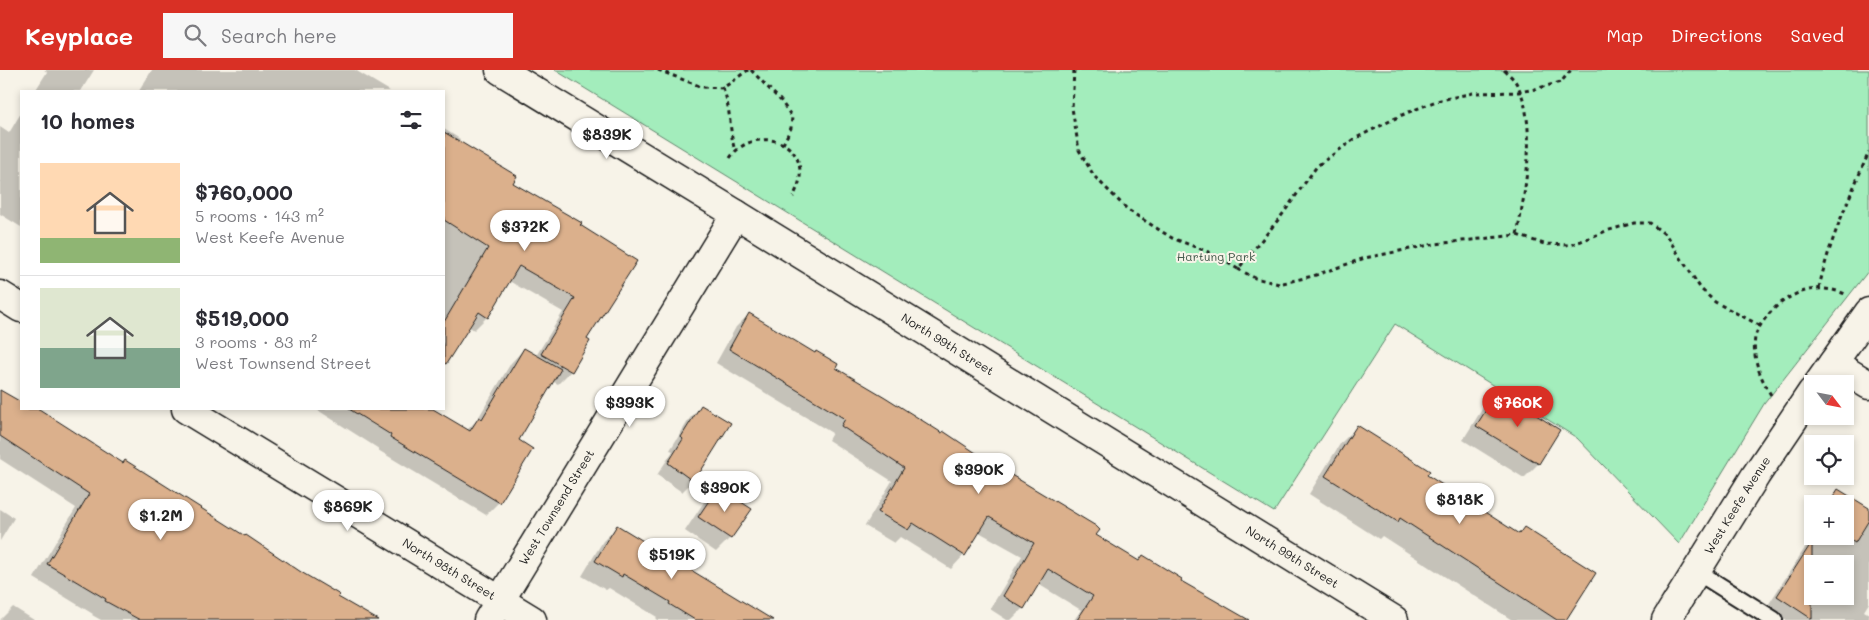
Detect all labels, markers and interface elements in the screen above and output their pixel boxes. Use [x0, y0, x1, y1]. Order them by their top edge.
search box [163, 13, 513, 58]
text: Keyplace [25, 20, 133, 51]
icon: search [181, 21, 209, 49]
text: Search here [221, 23, 337, 48]
text: Map [1606, 23, 1643, 47]
text: Directions [1671, 23, 1763, 47]
text: Saved [1791, 23, 1844, 47]
icon: filters [397, 106, 425, 134]
text: 10 homes [40, 107, 135, 134]
pin: $839K [572, 118, 642, 160]
text: $839K [582, 123, 632, 144]
text: $760,000 [195, 178, 293, 205]
icon: home [80, 183, 140, 243]
text: 5 rooms · 143 m² [195, 205, 324, 226]
pin: $372K [490, 210, 560, 252]
text: $372K [501, 215, 549, 236]
text: West Keefe Avenue [195, 226, 345, 247]
park label: Hartung Park [1177, 248, 1255, 264]
text: $519,000 [195, 304, 289, 331]
icon: home [80, 308, 140, 368]
street label: North 99th Street [899, 309, 997, 378]
text: 3 rooms · 83 m² [195, 331, 317, 352]
text: West Townsend Street [195, 352, 371, 373]
north arrow [1804, 375, 1854, 425]
map controls [1804, 375, 1854, 605]
pin: $393K [595, 386, 665, 428]
pin: $760K [1483, 386, 1553, 428]
text: $393K [605, 391, 655, 412]
text: $760K [1493, 391, 1543, 412]
button: locate [1804, 435, 1854, 485]
street label: West Townsend Street [515, 446, 597, 567]
pin: $390K [944, 452, 1014, 495]
street label: West Keefe Avenue [1700, 453, 1773, 557]
text: $390K [954, 458, 1004, 479]
pin: $390K [690, 470, 760, 513]
text: $390K [700, 476, 750, 497]
pin: $818K [1425, 482, 1495, 525]
text: $818K [1436, 488, 1484, 509]
pin: $869K [313, 490, 383, 532]
text: $869K [323, 495, 373, 516]
button: + [1804, 495, 1854, 545]
pin: $1.2M [126, 498, 196, 541]
text: $1.2M [139, 504, 183, 525]
street label: North 99th Street [1243, 522, 1342, 591]
street label: North 98th Street [400, 534, 499, 603]
pin: $519K [637, 538, 707, 580]
text: $519K [649, 543, 695, 564]
button: − [1804, 555, 1854, 605]

